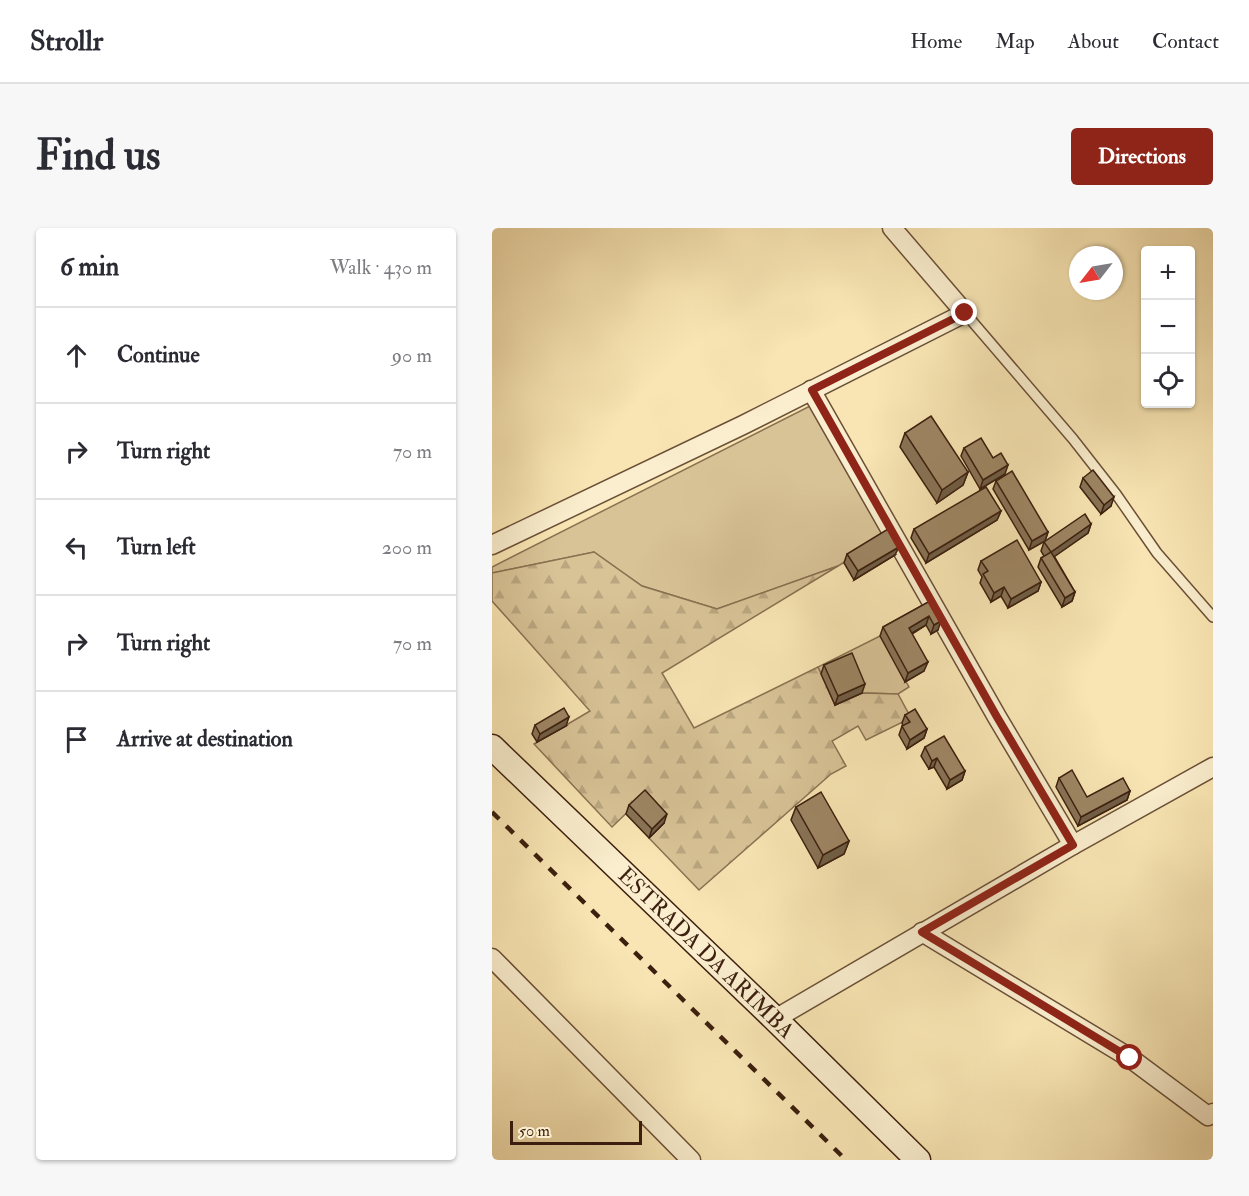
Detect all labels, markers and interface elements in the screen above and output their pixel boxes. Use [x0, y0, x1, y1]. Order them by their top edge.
text: Strollr [30, 24, 103, 59]
text: Home [910, 28, 962, 55]
text: Map [995, 28, 1035, 55]
text: About [1068, 28, 1119, 55]
text: Contact [1152, 28, 1219, 55]
button: Directions [1071, 128, 1213, 185]
text: Find us [36, 130, 160, 182]
north arrow [1069, 246, 1123, 300]
map controls [1141, 246, 1195, 408]
button: + [1141, 246, 1195, 300]
text: 6 min [60, 251, 119, 283]
text: Walk · 430 m [330, 255, 432, 280]
route end [951, 299, 977, 325]
button: − [1141, 300, 1195, 354]
icon: ahead [60, 339, 93, 372]
text: Continue [117, 341, 200, 369]
text: 90 m [392, 343, 432, 368]
button: locate [1141, 354, 1195, 408]
icon: right [60, 435, 93, 468]
text: Turn right [117, 437, 210, 465]
text: 70 m [393, 439, 432, 464]
icon: left [60, 531, 93, 564]
text: Turn left [117, 533, 196, 561]
text: 200 m [382, 535, 432, 560]
icon: right [60, 627, 93, 660]
text: Turn right [117, 629, 210, 657]
text: 70 m [393, 631, 432, 656]
icon: arrive [60, 723, 93, 756]
text: Arrive at destination [117, 725, 293, 753]
street label: ESTRADA DA ARIMBA [612, 861, 800, 1045]
route start [1116, 1044, 1142, 1070]
scale bar [510, 1118, 642, 1146]
text: 50 m [519, 1121, 550, 1141]

